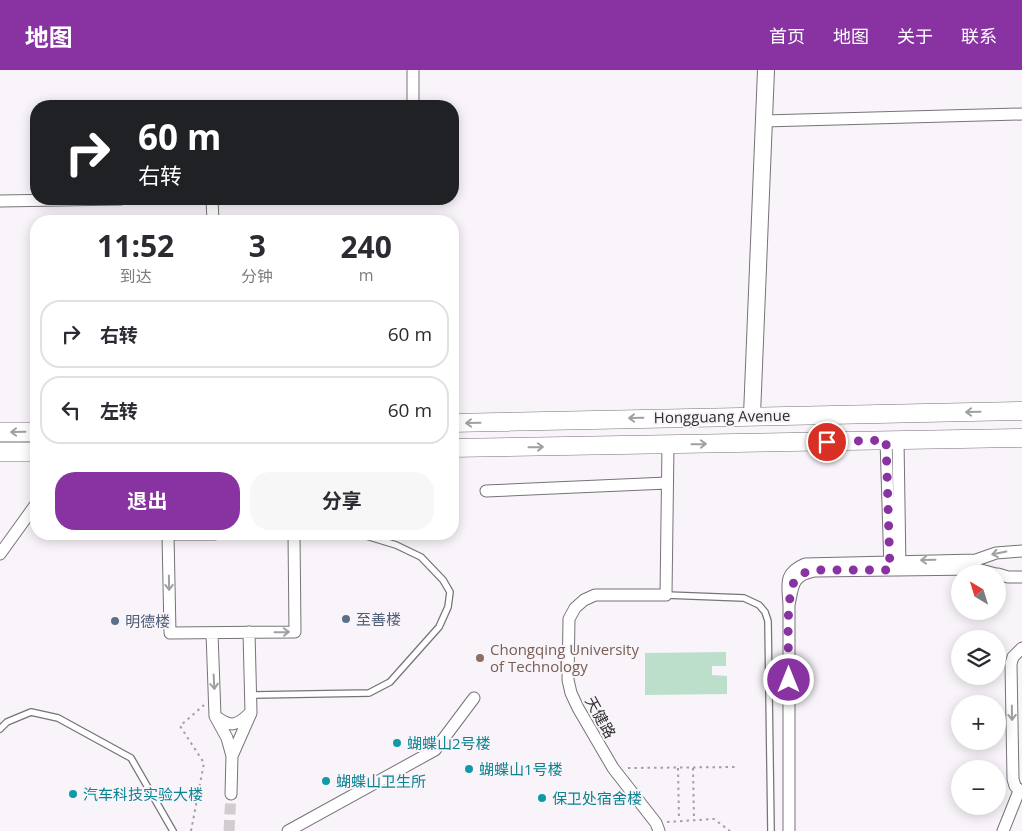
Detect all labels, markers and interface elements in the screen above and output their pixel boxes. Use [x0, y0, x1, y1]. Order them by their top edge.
text: 地图 [25, 20, 73, 53]
text: 首页 [769, 24, 805, 48]
text: 地图 [833, 24, 869, 48]
text: 关于 [897, 24, 933, 48]
text: 联系 [961, 24, 997, 48]
text: 60 m [138, 113, 221, 160]
icon: right [55, 120, 120, 185]
text: 右转 [138, 160, 182, 190]
text: 11:52 [97, 225, 174, 266]
text: 3 [249, 225, 266, 266]
text: 240 [340, 226, 392, 267]
text: m [359, 264, 374, 286]
text: 到达 [120, 265, 152, 287]
text: 分钟 [241, 265, 273, 287]
icon: right [57, 320, 85, 348]
text: 60 m [388, 321, 432, 347]
text: 右转 [100, 322, 138, 348]
icon: left [57, 396, 85, 424]
text: 60 m [388, 397, 432, 423]
text: 左转 [100, 398, 138, 424]
street label: Hongguang Avenue [654, 405, 790, 427]
one-way arrow [966, 407, 982, 416]
one-way arrow [628, 414, 644, 423]
one-way arrow [466, 418, 482, 427]
pin [806, 421, 848, 463]
one-way arrow [10, 427, 26, 437]
icon: arrive [813, 428, 841, 456]
one-way arrow [690, 439, 706, 449]
one-way arrow [528, 442, 544, 452]
button: 退出 [55, 472, 240, 530]
button: 分享 [250, 472, 434, 530]
one-way arrow [991, 549, 1007, 559]
one-way arrow [920, 556, 936, 565]
north arrow [951, 565, 1006, 620]
map controls [951, 565, 1006, 815]
one-way arrow [164, 574, 174, 590]
place label: 至善楼 [356, 609, 401, 629]
place label: 明德楼 [125, 611, 170, 631]
marker: 至善楼 [340, 613, 352, 625]
marker: 明德楼 [109, 615, 121, 627]
one-way arrow [274, 627, 290, 637]
button: layers [951, 630, 1006, 685]
place label: Chongqing University of Technology [490, 639, 639, 676]
marker: Chongqing University of Technology [474, 652, 486, 664]
position arrow [762, 653, 814, 705]
one-way arrow [209, 673, 218, 689]
street label: 天健路 [581, 692, 621, 742]
button: + [951, 695, 1006, 750]
one-way arrow [1007, 704, 1017, 721]
place label: 蝴蝶山2号楼 [407, 733, 491, 753]
marker: 蝴蝶山2号楼 [391, 737, 403, 749]
place label: 蝴蝶山1号楼 [479, 759, 563, 779]
button: − [951, 760, 1006, 815]
marker: 蝴蝶山1号楼 [463, 763, 475, 775]
place label: 蝴蝶山卫生所 [336, 771, 426, 791]
marker: 蝴蝶山卫生所 [320, 775, 332, 787]
place label: 汽车科技实验大楼 [83, 784, 203, 804]
marker: 汽车科技实验大楼 [67, 788, 79, 800]
place label: 保卫处宿舍楼 [552, 788, 642, 808]
marker: 保卫处宿舍楼 [536, 792, 548, 804]

